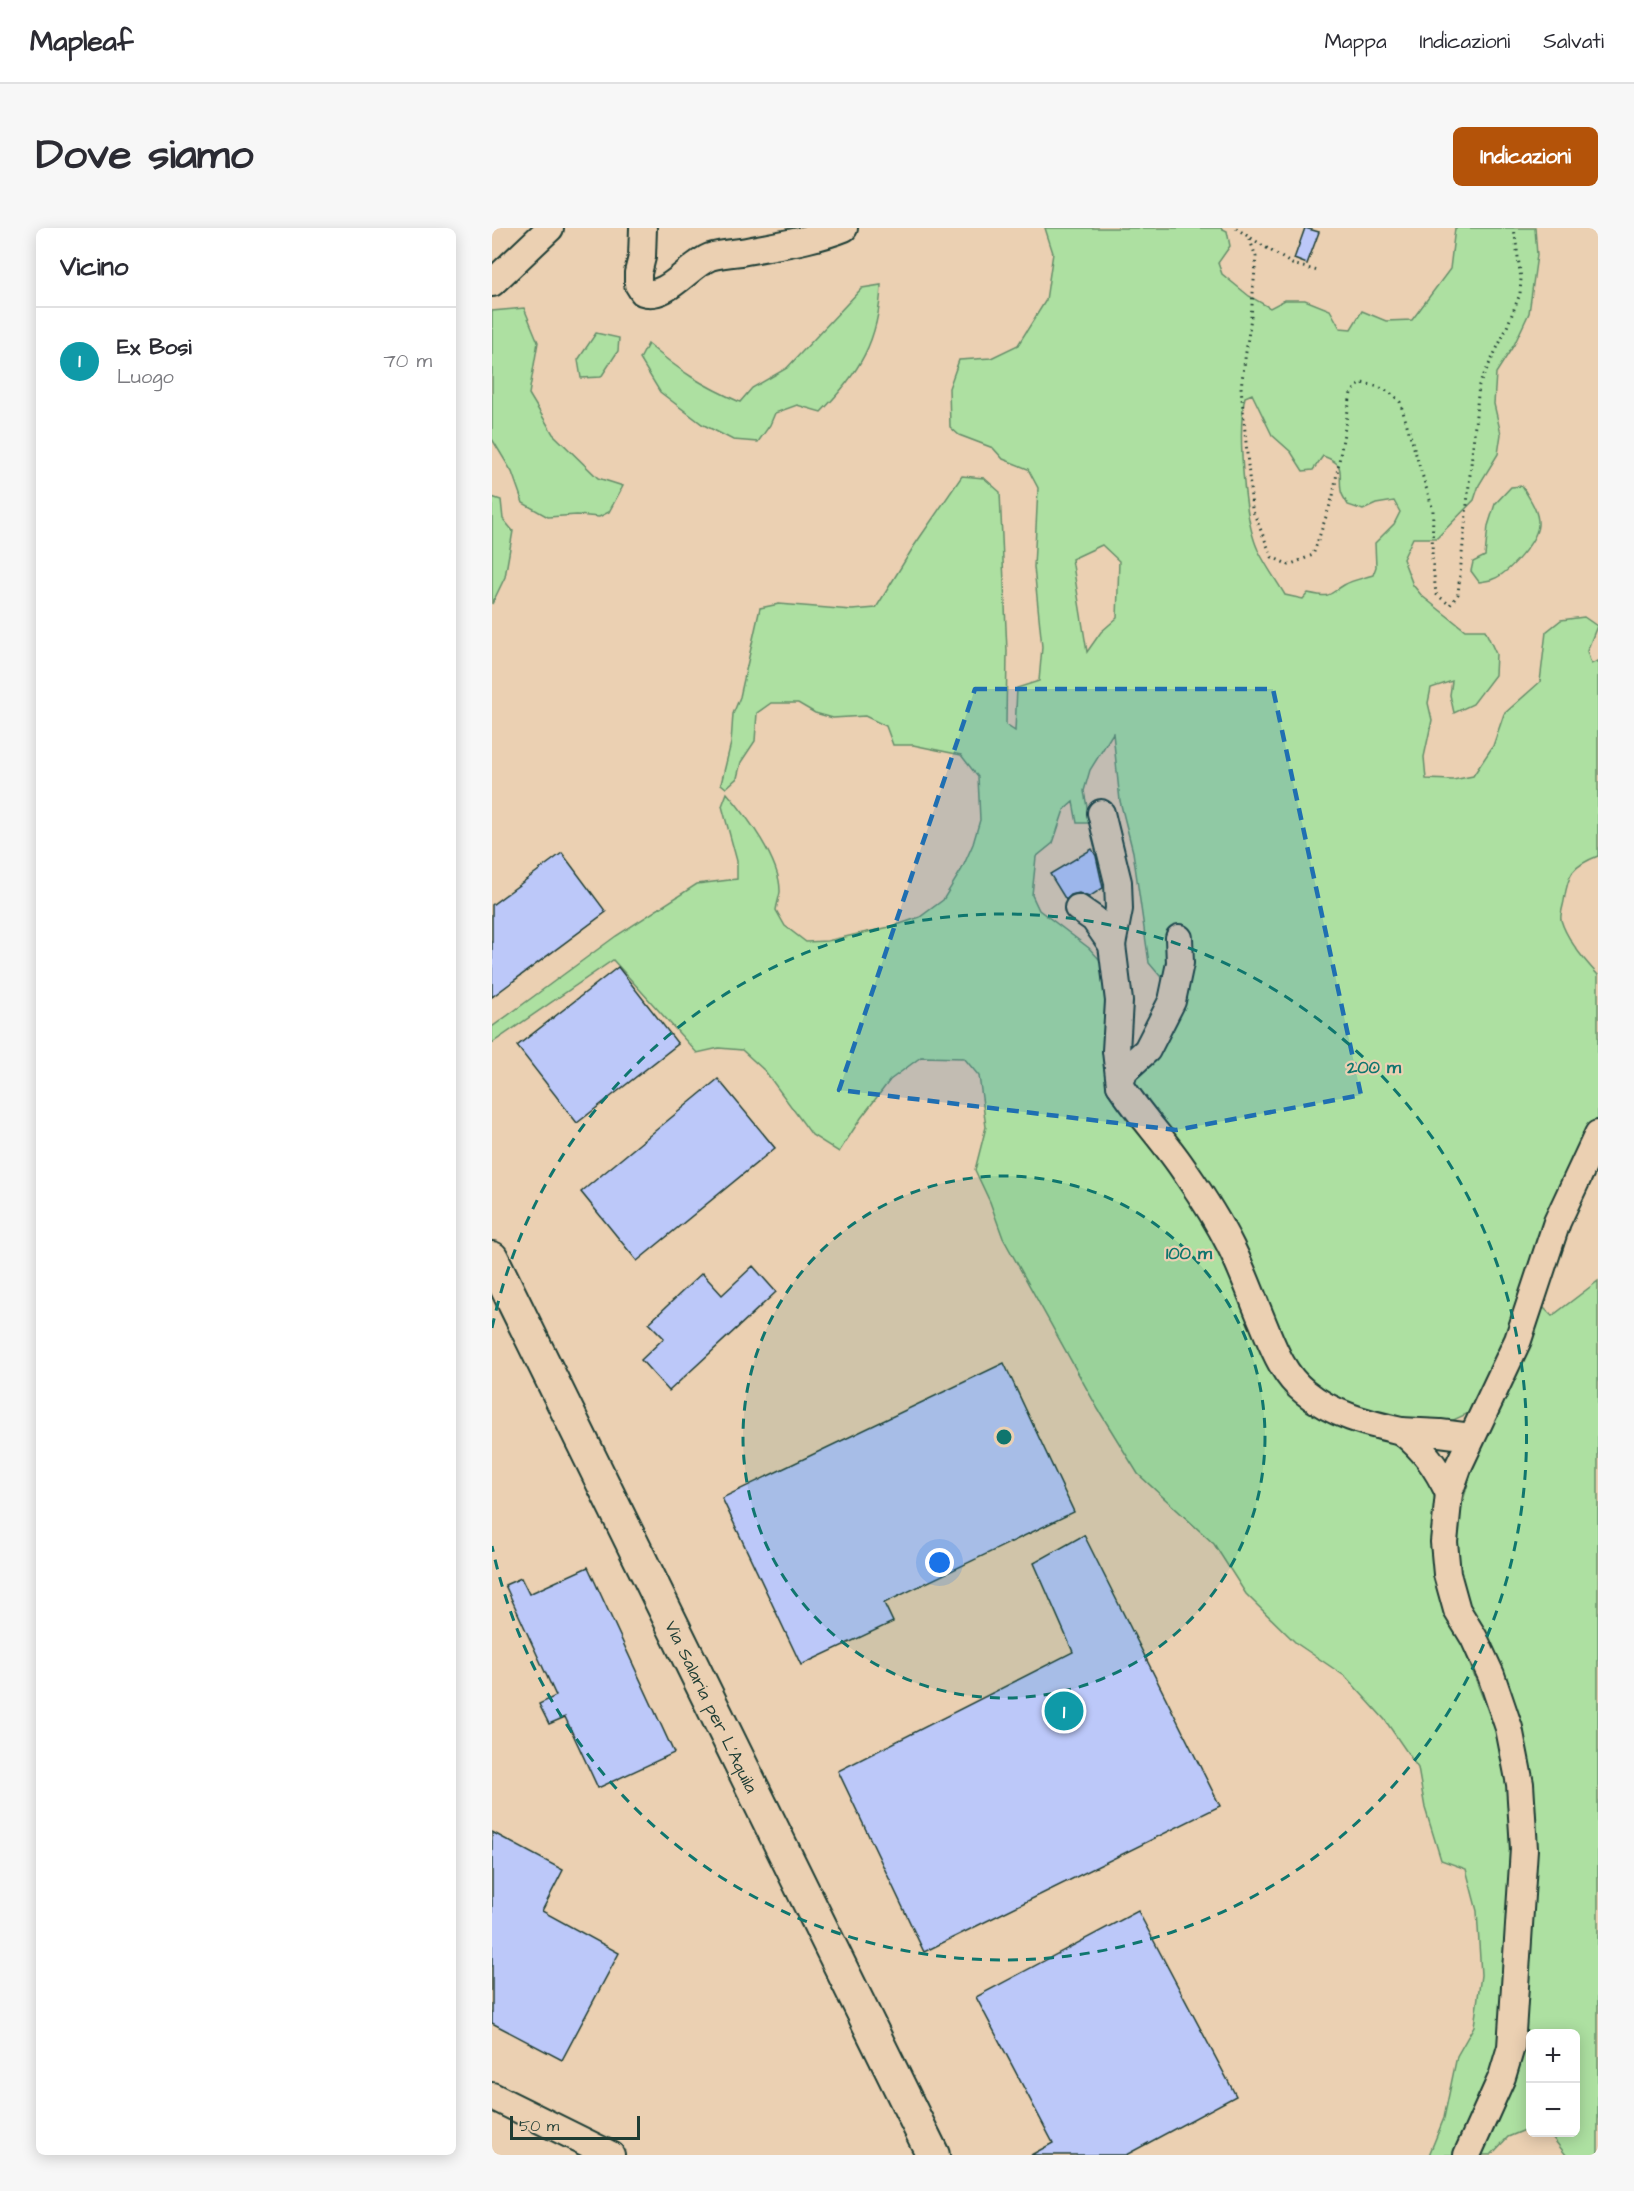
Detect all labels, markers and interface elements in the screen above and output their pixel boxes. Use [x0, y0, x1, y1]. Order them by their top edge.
text: Mapleaf [30, 22, 133, 61]
text: Mappa [1324, 27, 1387, 56]
text: Indicazioni [1420, 27, 1510, 56]
text: Salvati [1543, 27, 1604, 56]
text: Dove siamo [36, 127, 253, 185]
button: Indicazioni [1453, 127, 1598, 186]
text: Vicino [60, 249, 128, 285]
text: Ex Bosi [117, 332, 192, 363]
text: 1 [78, 347, 81, 375]
text: 70 m [384, 347, 432, 375]
text: Luogo [117, 363, 174, 391]
text: 200 m [1346, 1055, 1402, 1080]
text: 100 m [1166, 1241, 1213, 1266]
centre of rings [994, 1427, 1014, 1447]
your location [925, 1548, 954, 1577]
street label: Via Salaria per L'Aquila [658, 1617, 764, 1797]
pin: 1 [1044, 1688, 1084, 1734]
map controls [1526, 2029, 1580, 2137]
button: + [1526, 2029, 1580, 2083]
button: − [1526, 2083, 1580, 2137]
scale bar [510, 2113, 640, 2140]
text: 50 m [519, 2115, 559, 2137]

